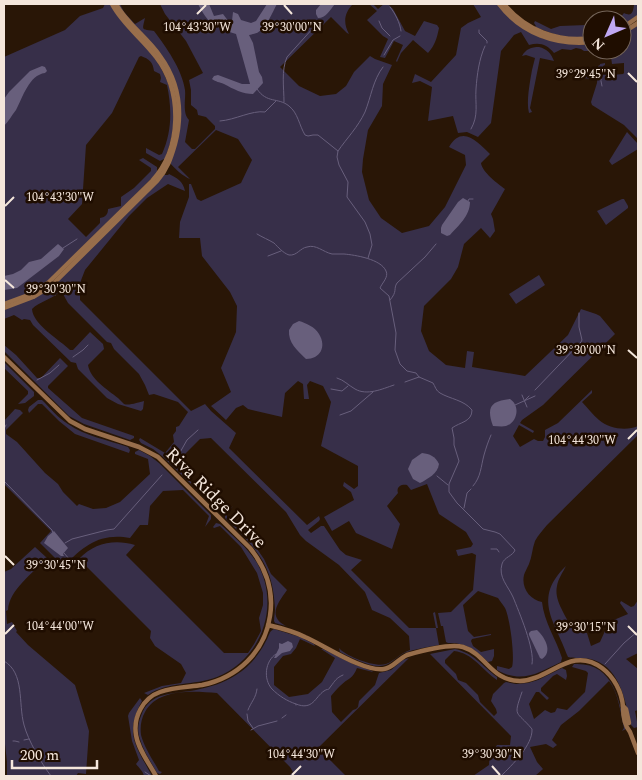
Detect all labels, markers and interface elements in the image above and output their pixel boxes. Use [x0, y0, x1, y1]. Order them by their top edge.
north arrow [582, 10, 632, 60]
text: 104°43'30"W [163, 18, 231, 37]
text: 39°30'00"N [262, 18, 322, 37]
text: N [587, 32, 610, 55]
text: 39°29'45"N [556, 65, 616, 84]
text: 104°43'30"W [26, 188, 94, 207]
text: 39°30'30"N [26, 280, 86, 299]
text: 39°30'00"N [556, 341, 616, 360]
text: 104°44'30"W [548, 431, 616, 450]
street label: Riva Ridge Drive [159, 441, 273, 555]
text: 39°30'45"N [26, 556, 86, 575]
text: 104°44'00"W [26, 617, 94, 636]
text: 39°30'15"N [556, 618, 616, 637]
scale bar [12, 738, 98, 770]
text: 200 m [20, 744, 59, 767]
text: 104°44'30"W [267, 745, 335, 764]
text: 39°30'30"N [462, 745, 522, 764]

